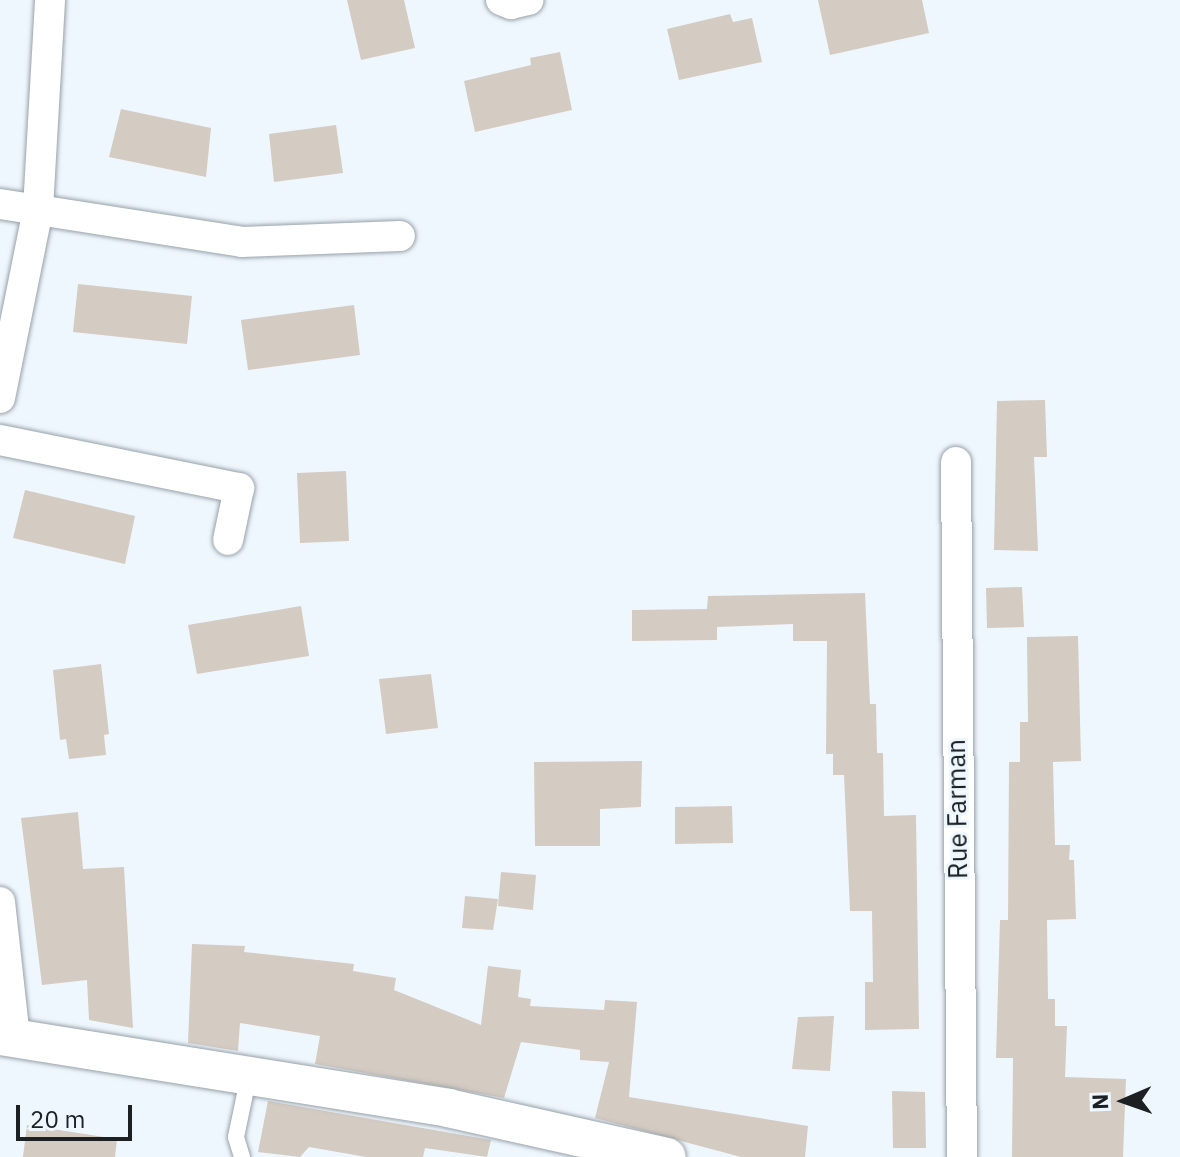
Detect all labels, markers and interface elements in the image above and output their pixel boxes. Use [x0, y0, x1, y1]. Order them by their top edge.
street label: Rue Farman [940, 739, 974, 879]
north arrow [1084, 1061, 1164, 1141]
scale bar [20, 1089, 136, 1139]
text: N [1085, 1093, 1114, 1110]
text: 20 m [30, 1103, 85, 1135]

